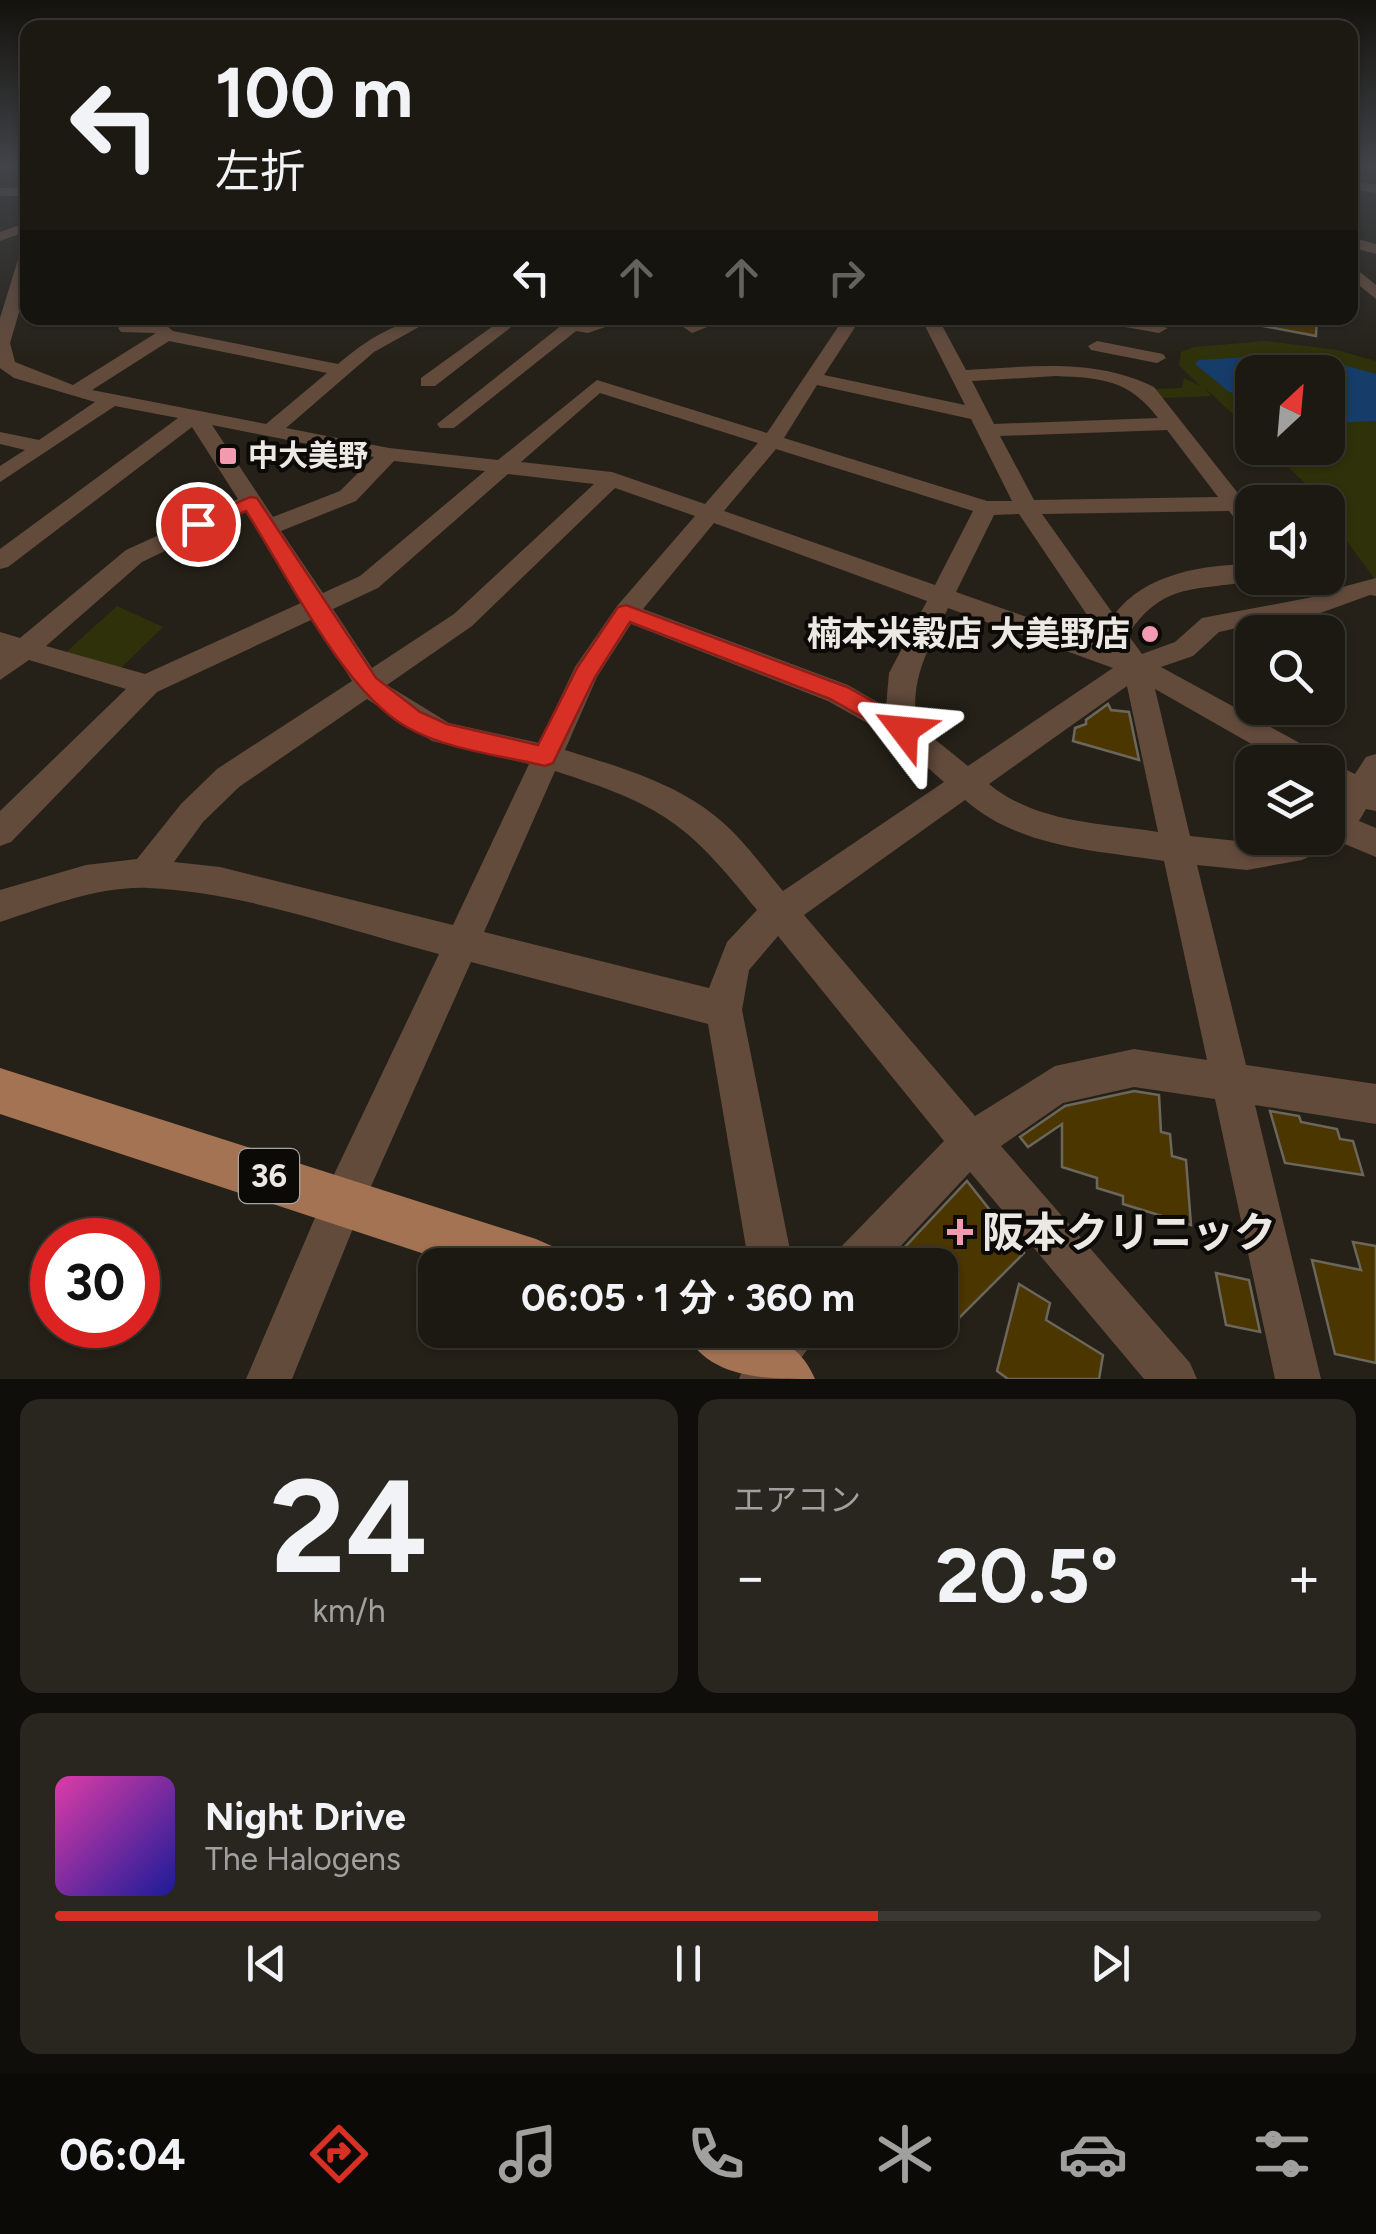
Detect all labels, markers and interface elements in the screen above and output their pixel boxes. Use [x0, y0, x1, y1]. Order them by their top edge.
text: 100 m [215, 50, 413, 135]
icon: left [50, 60, 180, 190]
text: 左折 [215, 144, 305, 198]
icon: left [504, 250, 559, 305]
icon: ahead [609, 250, 664, 305]
icon: ahead [714, 250, 769, 305]
icon: right [819, 250, 874, 305]
north arrow [1235, 355, 1345, 465]
map controls [1235, 355, 1345, 855]
place label: 中大美野 [248, 437, 368, 474]
marker: 中大美野 [217, 445, 239, 467]
pin [156, 482, 241, 567]
button: sound [1235, 485, 1345, 595]
icon: arrive [171, 497, 226, 552]
place label: 楠本米穀店 大美野店 [807, 613, 1130, 655]
button: search [1235, 615, 1345, 725]
marker: 楠本米穀店 大美野店 [1139, 623, 1161, 645]
position arrow [852, 678, 956, 782]
button: layers [1235, 745, 1345, 855]
road number: 36 [239, 1149, 299, 1203]
place label: 阪本クリニック [982, 1207, 1276, 1258]
speed limit sign: 30 [30, 1218, 160, 1348]
marker: 阪本クリニック [947, 1219, 973, 1245]
text: 06:05 · 1 分 · 360 m [521, 1275, 855, 1321]
text: 24 [270, 1449, 428, 1605]
text: エアコン [733, 1481, 861, 1519]
text: 20.5° [936, 1531, 1118, 1621]
text: − [733, 1544, 767, 1610]
text: + [1287, 1544, 1321, 1610]
text: km/h [312, 1592, 386, 1630]
text: Night Drive [205, 1794, 406, 1840]
text: The Halogens [205, 1840, 401, 1878]
icon: previous [239, 1936, 294, 1991]
icon: pause [661, 1936, 716, 1991]
icon: next [1083, 1936, 1138, 1991]
icon: directions [304, 2119, 374, 2189]
icon: music [493, 2119, 563, 2189]
icon: phone [681, 2119, 751, 2189]
icon: climate [870, 2119, 940, 2189]
icon: car [1058, 2119, 1128, 2189]
icon: filters [1247, 2119, 1317, 2189]
text: 06:04 [59, 2127, 186, 2181]

